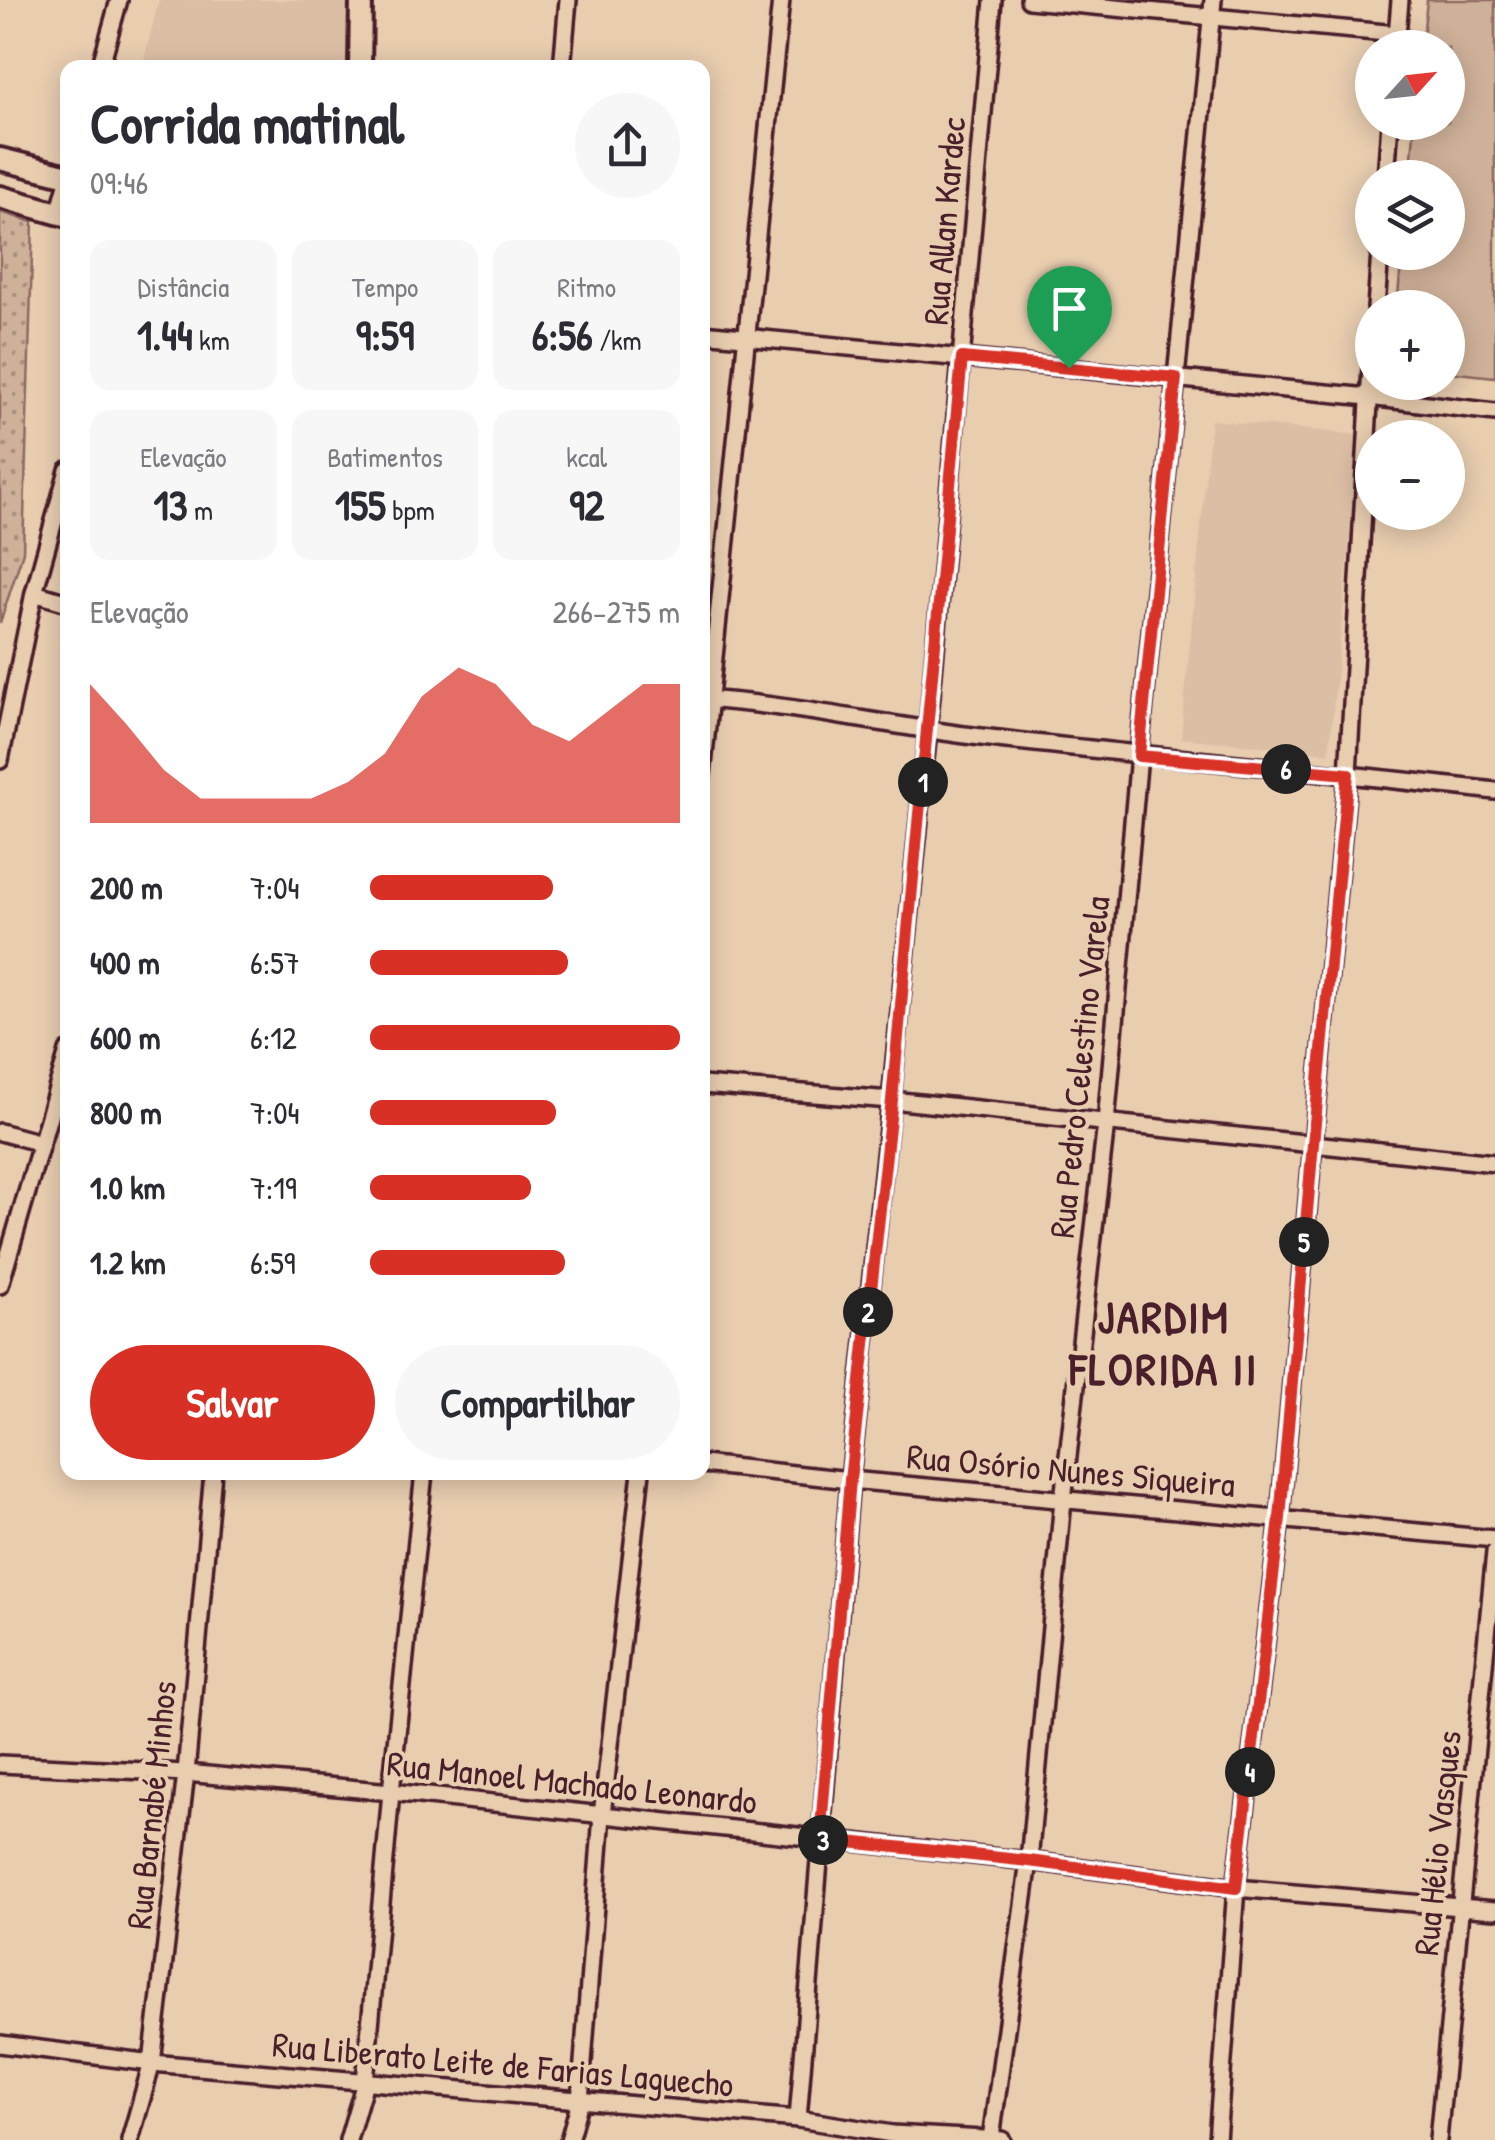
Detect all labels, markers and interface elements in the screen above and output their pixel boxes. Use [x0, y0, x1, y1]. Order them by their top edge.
north arrow [1355, 30, 1465, 140]
map controls [1355, 30, 1465, 530]
text: Corrida matinal [90, 86, 404, 160]
button: share [575, 93, 680, 198]
street label: Rua Allan Kardec [912, 115, 977, 327]
button: layers [1355, 160, 1465, 270]
text: 09:46 [90, 161, 148, 204]
pin [1027, 266, 1112, 369]
text: Distância [137, 268, 229, 306]
text: Tempo [352, 268, 418, 306]
text: Ritmo [557, 268, 616, 306]
icon: arrive [1042, 281, 1097, 336]
button: + [1355, 290, 1465, 400]
text: 1.44 [137, 306, 193, 363]
text: 9:59 [356, 306, 414, 363]
text: 6:56 [532, 306, 593, 363]
text: km [193, 321, 230, 359]
text: /km [593, 321, 642, 359]
button: − [1355, 420, 1465, 530]
text: Elevação [140, 438, 226, 476]
text: Batimentos [327, 438, 443, 476]
text: kcal [566, 438, 607, 476]
text: 13 [154, 476, 188, 533]
text: 155 [335, 476, 386, 533]
text: 92 [569, 476, 604, 533]
text: m [188, 491, 213, 529]
text: bpm [386, 491, 435, 529]
text: Elevação [90, 590, 189, 633]
text: 266–275 m [553, 590, 680, 633]
pin: 6 [1261, 744, 1311, 794]
text: 6 [1280, 750, 1292, 788]
pin: 1 [898, 757, 948, 807]
text: 1 [918, 763, 928, 801]
text: 200 m [90, 866, 163, 909]
text: 7:04 [250, 866, 300, 909]
street label: Rua Pedro Celestino Varela [1038, 894, 1120, 1240]
text: 400 m [90, 941, 160, 984]
text: 6:57 [250, 941, 300, 984]
text: 600 m [90, 1016, 161, 1059]
text: 6:12 [250, 1016, 297, 1059]
text: 800 m [90, 1091, 162, 1134]
text: 7:04 [250, 1091, 300, 1134]
text: 1.0 km [90, 1166, 165, 1209]
text: 7:19 [250, 1166, 297, 1209]
pin: 5 [1279, 1217, 1329, 1267]
text: 5 [1298, 1223, 1310, 1261]
text: 1.2 km [90, 1241, 166, 1284]
text: 6:59 [250, 1241, 295, 1284]
district label: JARDIM FLORIDA II [1068, 1286, 1259, 1399]
pin: 2 [843, 1287, 893, 1337]
text: 2 [861, 1293, 875, 1331]
button: Salvar [90, 1345, 375, 1460]
button: Compartilhar [395, 1345, 680, 1460]
street label: Rua Osório Nunes Siqueira [905, 1432, 1237, 1508]
street label: Rua Barnabé Minhos [115, 1679, 187, 1931]
street label: Rua Hélio Vasques [1402, 1728, 1472, 1958]
street label: Rua Manoel Machado Leonardo [385, 1739, 759, 1825]
pin: 4 [1225, 1747, 1275, 1797]
text: 4 [1245, 1753, 1255, 1791]
pin: 3 [798, 1815, 848, 1865]
text: 3 [817, 1821, 829, 1859]
street label: Rua Liberato Leite de Farias Laguecho [270, 2020, 736, 2108]

